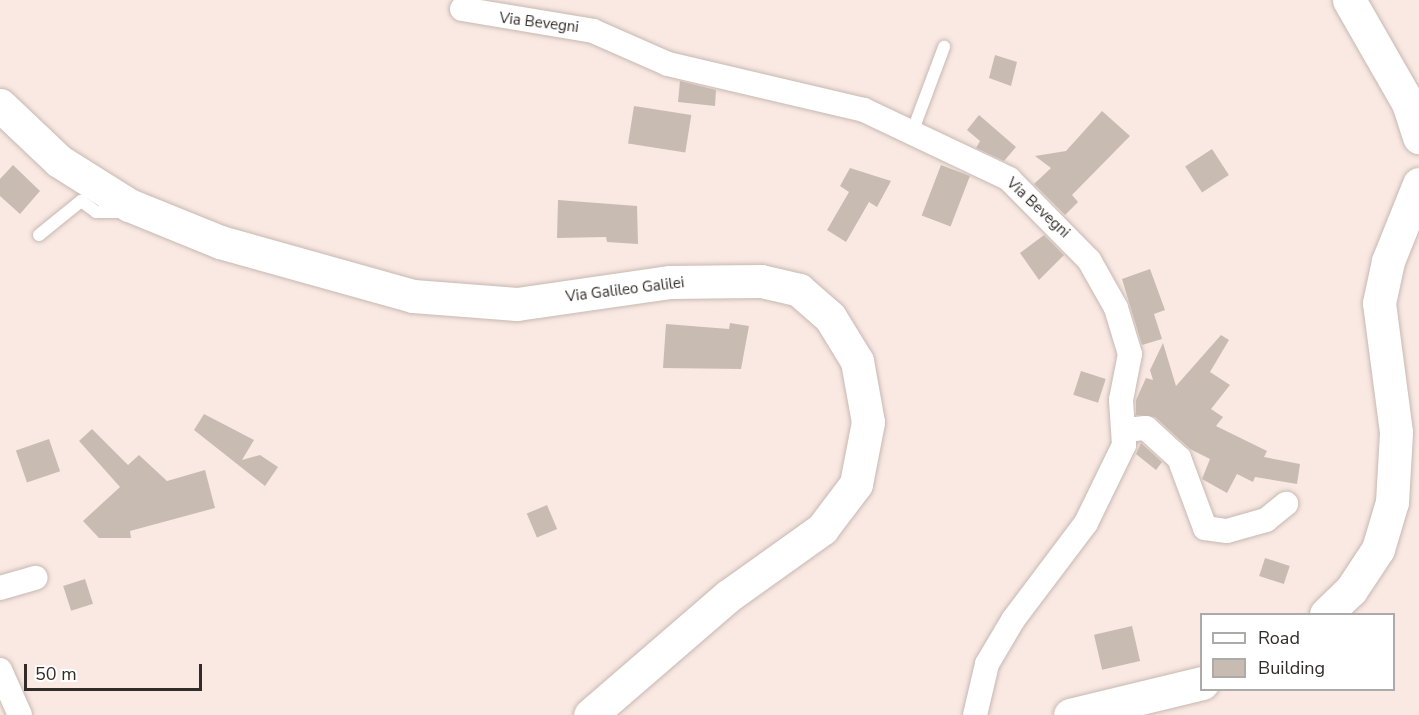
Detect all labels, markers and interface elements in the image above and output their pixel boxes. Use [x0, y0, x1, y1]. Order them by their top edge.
street label: Via Bevegni [498, 9, 580, 37]
street label: Via Bevegni [1003, 174, 1073, 242]
street label: Via Galileo Galilei [565, 274, 685, 306]
legend [1200, 613, 1395, 691]
text: Road [1258, 626, 1300, 650]
scale bar [27, 652, 206, 690]
text: Building [1258, 656, 1325, 680]
text: 50 m [35, 662, 77, 686]

